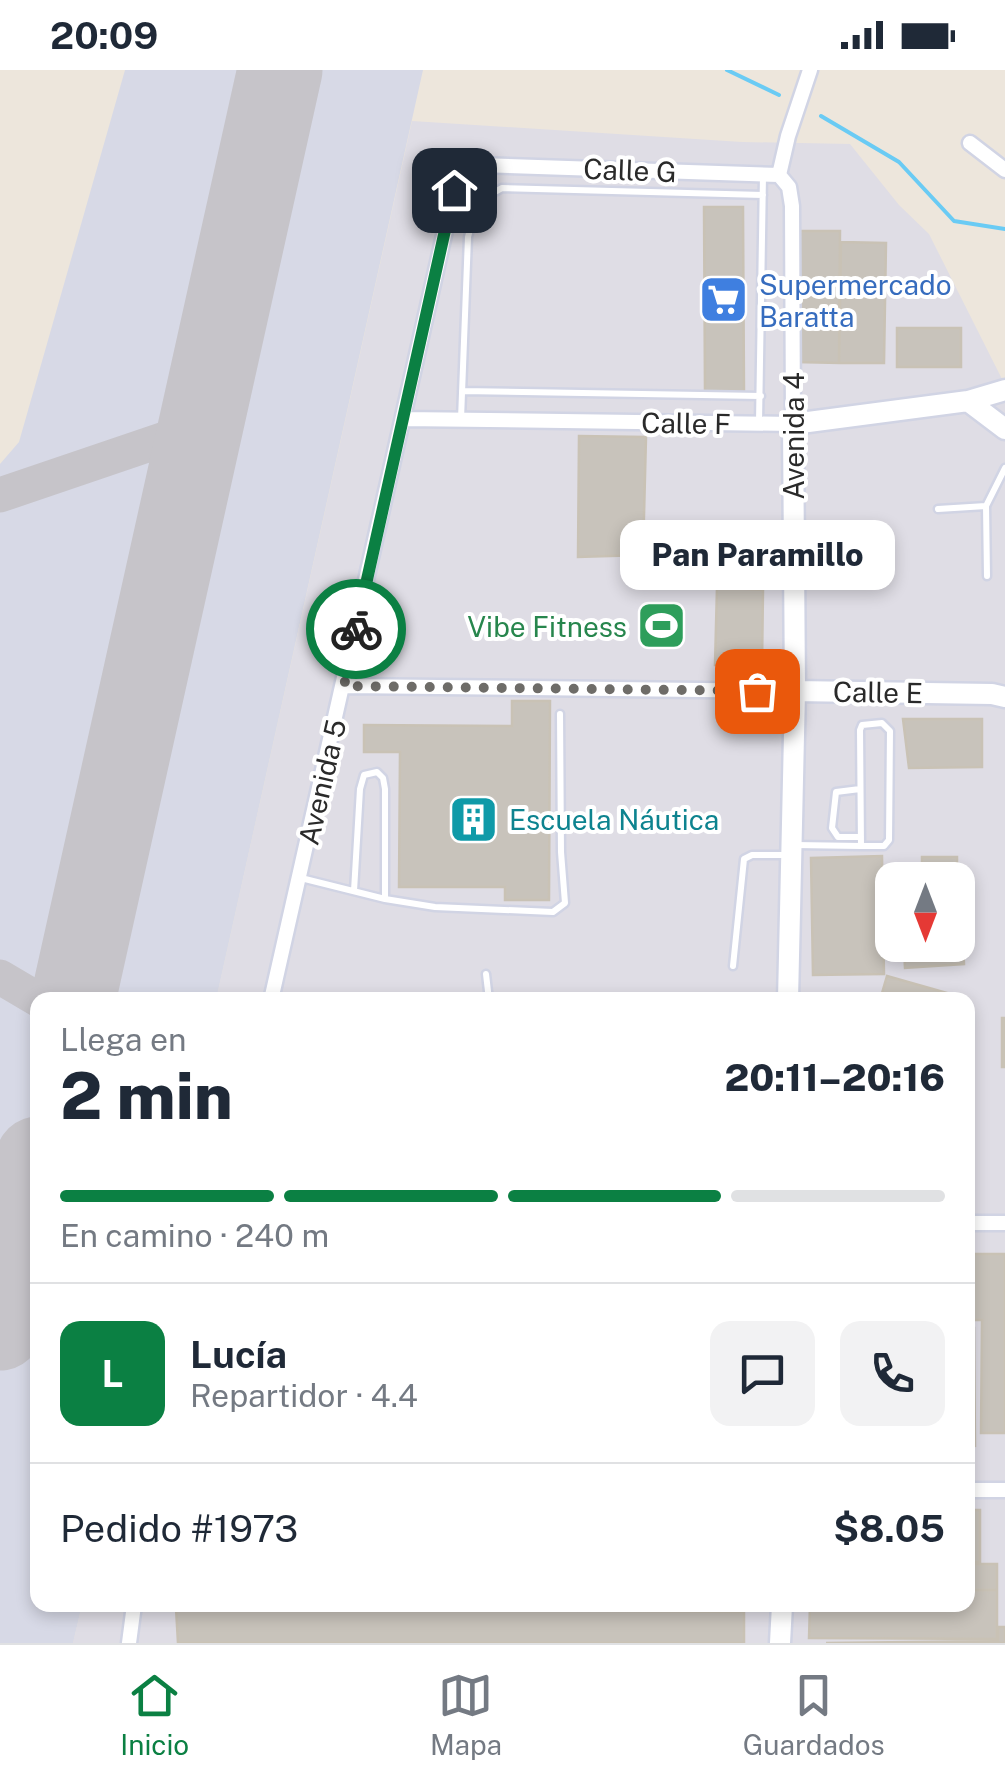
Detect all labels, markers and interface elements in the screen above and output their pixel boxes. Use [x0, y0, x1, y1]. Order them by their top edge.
text: 20:09 [50, 13, 158, 58]
pin [412, 148, 497, 233]
street label: Calle G [583, 152, 677, 188]
icon: home [427, 163, 482, 218]
place label: Supermercado Baratta [759, 268, 952, 333]
supermarket icon: Supermercado Baratta [698, 274, 750, 326]
street label: Avenida 4 [777, 372, 810, 500]
street label: Calle F [641, 406, 731, 440]
callout: Pan Paramillo [620, 521, 894, 591]
text: Pan Paramillo [651, 536, 864, 573]
courier [306, 579, 406, 679]
sports icon: Vibe Fitness [636, 600, 688, 652]
icon: bike [329, 602, 384, 657]
place label: Vibe Fitness [467, 610, 627, 643]
pin [715, 649, 800, 734]
icon: bag [730, 664, 785, 719]
street label: Calle E [833, 675, 923, 709]
street label: Avenida 5 [292, 716, 352, 848]
building icon: Escuela Náutica [448, 793, 500, 845]
place label: Escuela Náutica [509, 803, 719, 836]
north arrow [875, 862, 975, 962]
map controls [875, 862, 975, 962]
text: Llega en [60, 1021, 186, 1058]
text: 20:11–20:16 [724, 1055, 945, 1100]
text: 2 min [60, 1057, 233, 1134]
text: En camino · 240 m [60, 1217, 329, 1254]
button: chat [710, 1321, 815, 1426]
button: phone [840, 1321, 945, 1426]
text: Lucía [190, 1332, 287, 1377]
text: L [102, 1351, 123, 1396]
text: Repartidor · 4.4 [190, 1377, 418, 1414]
text: Pedido #1973 [60, 1506, 298, 1551]
text: $8.05 [833, 1506, 945, 1551]
tab: Inicio [120, 1668, 189, 1761]
tab: Mapa [430, 1668, 502, 1761]
tab: Guardados [743, 1668, 885, 1761]

